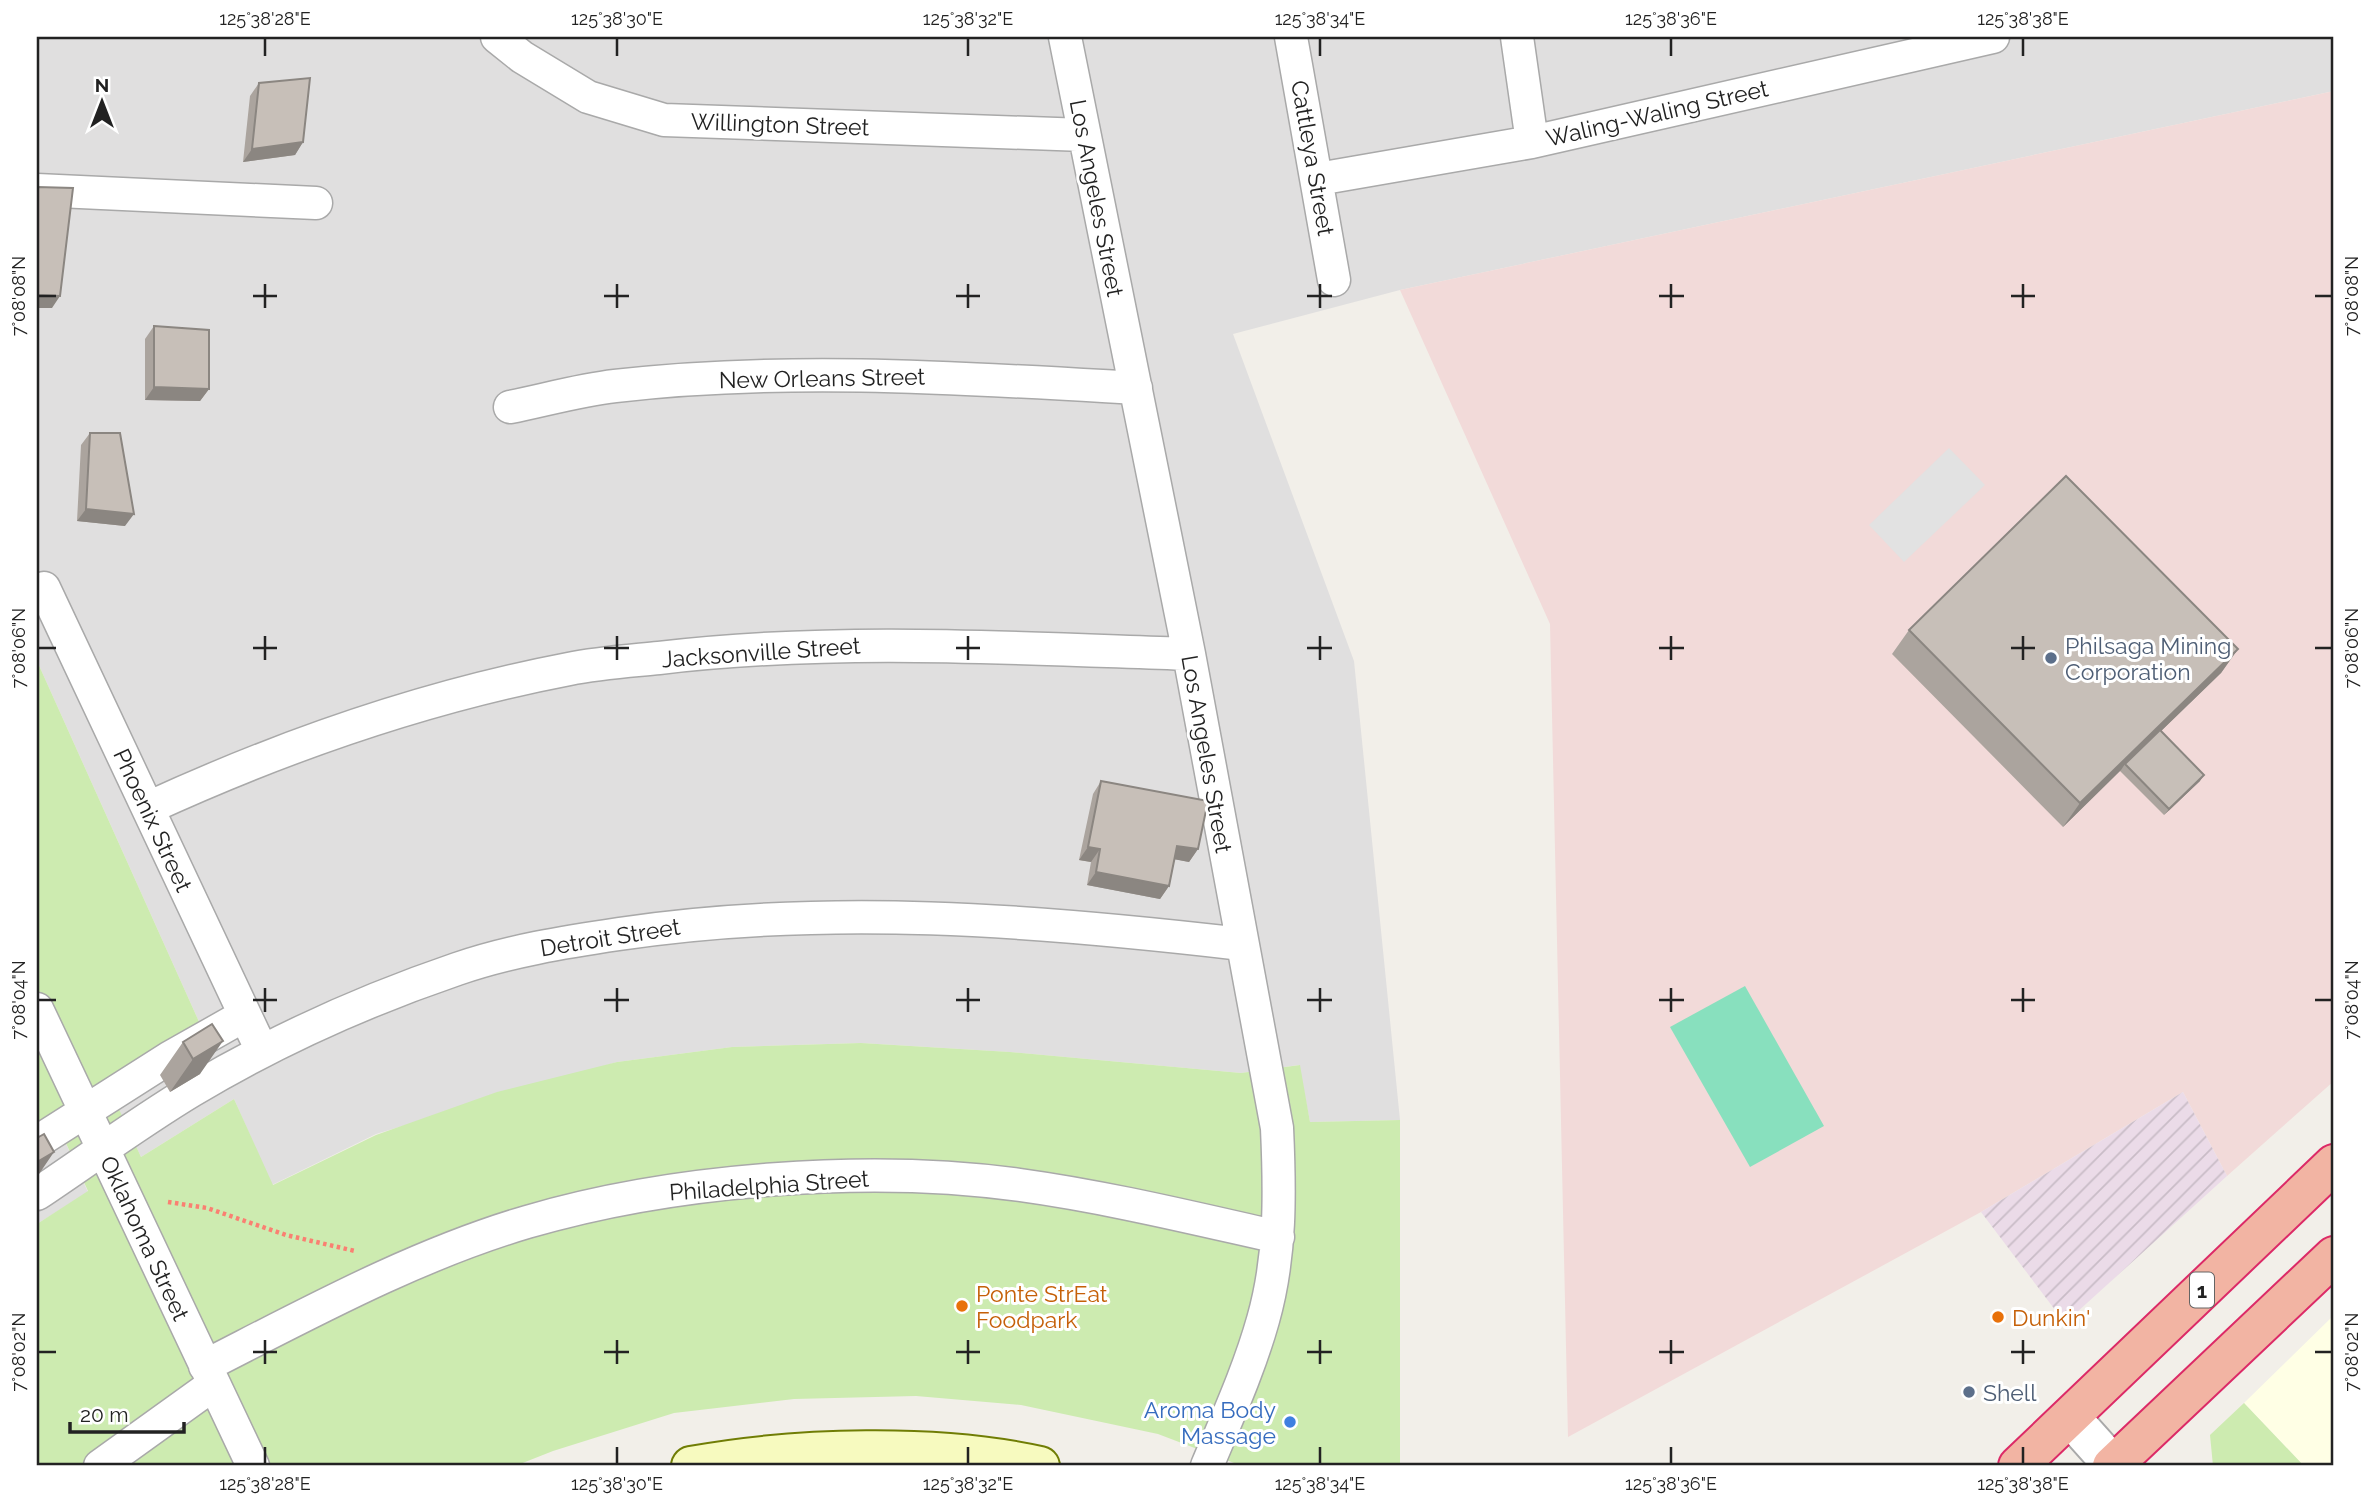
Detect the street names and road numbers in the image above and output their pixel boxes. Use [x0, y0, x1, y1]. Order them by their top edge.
street label: Waling-Waling Street [1543, 74, 1771, 152]
street label: Cattleya Street [1286, 78, 1340, 238]
street label: Los Angeles Street [1065, 97, 1129, 299]
street label: Willington Street [690, 107, 870, 141]
street label: New Orleans Street [719, 363, 926, 393]
street label: Jacksonville Street [661, 632, 862, 672]
street label: Los Angeles Street [1176, 653, 1238, 855]
street label: Phoenix Street [108, 744, 198, 896]
street label: Detroit Street [538, 913, 682, 961]
street label: Oklahoma Street [95, 1151, 195, 1325]
street label: Philadelphia Street [668, 1165, 870, 1205]
road number: 1 [2190, 1272, 2214, 1308]

